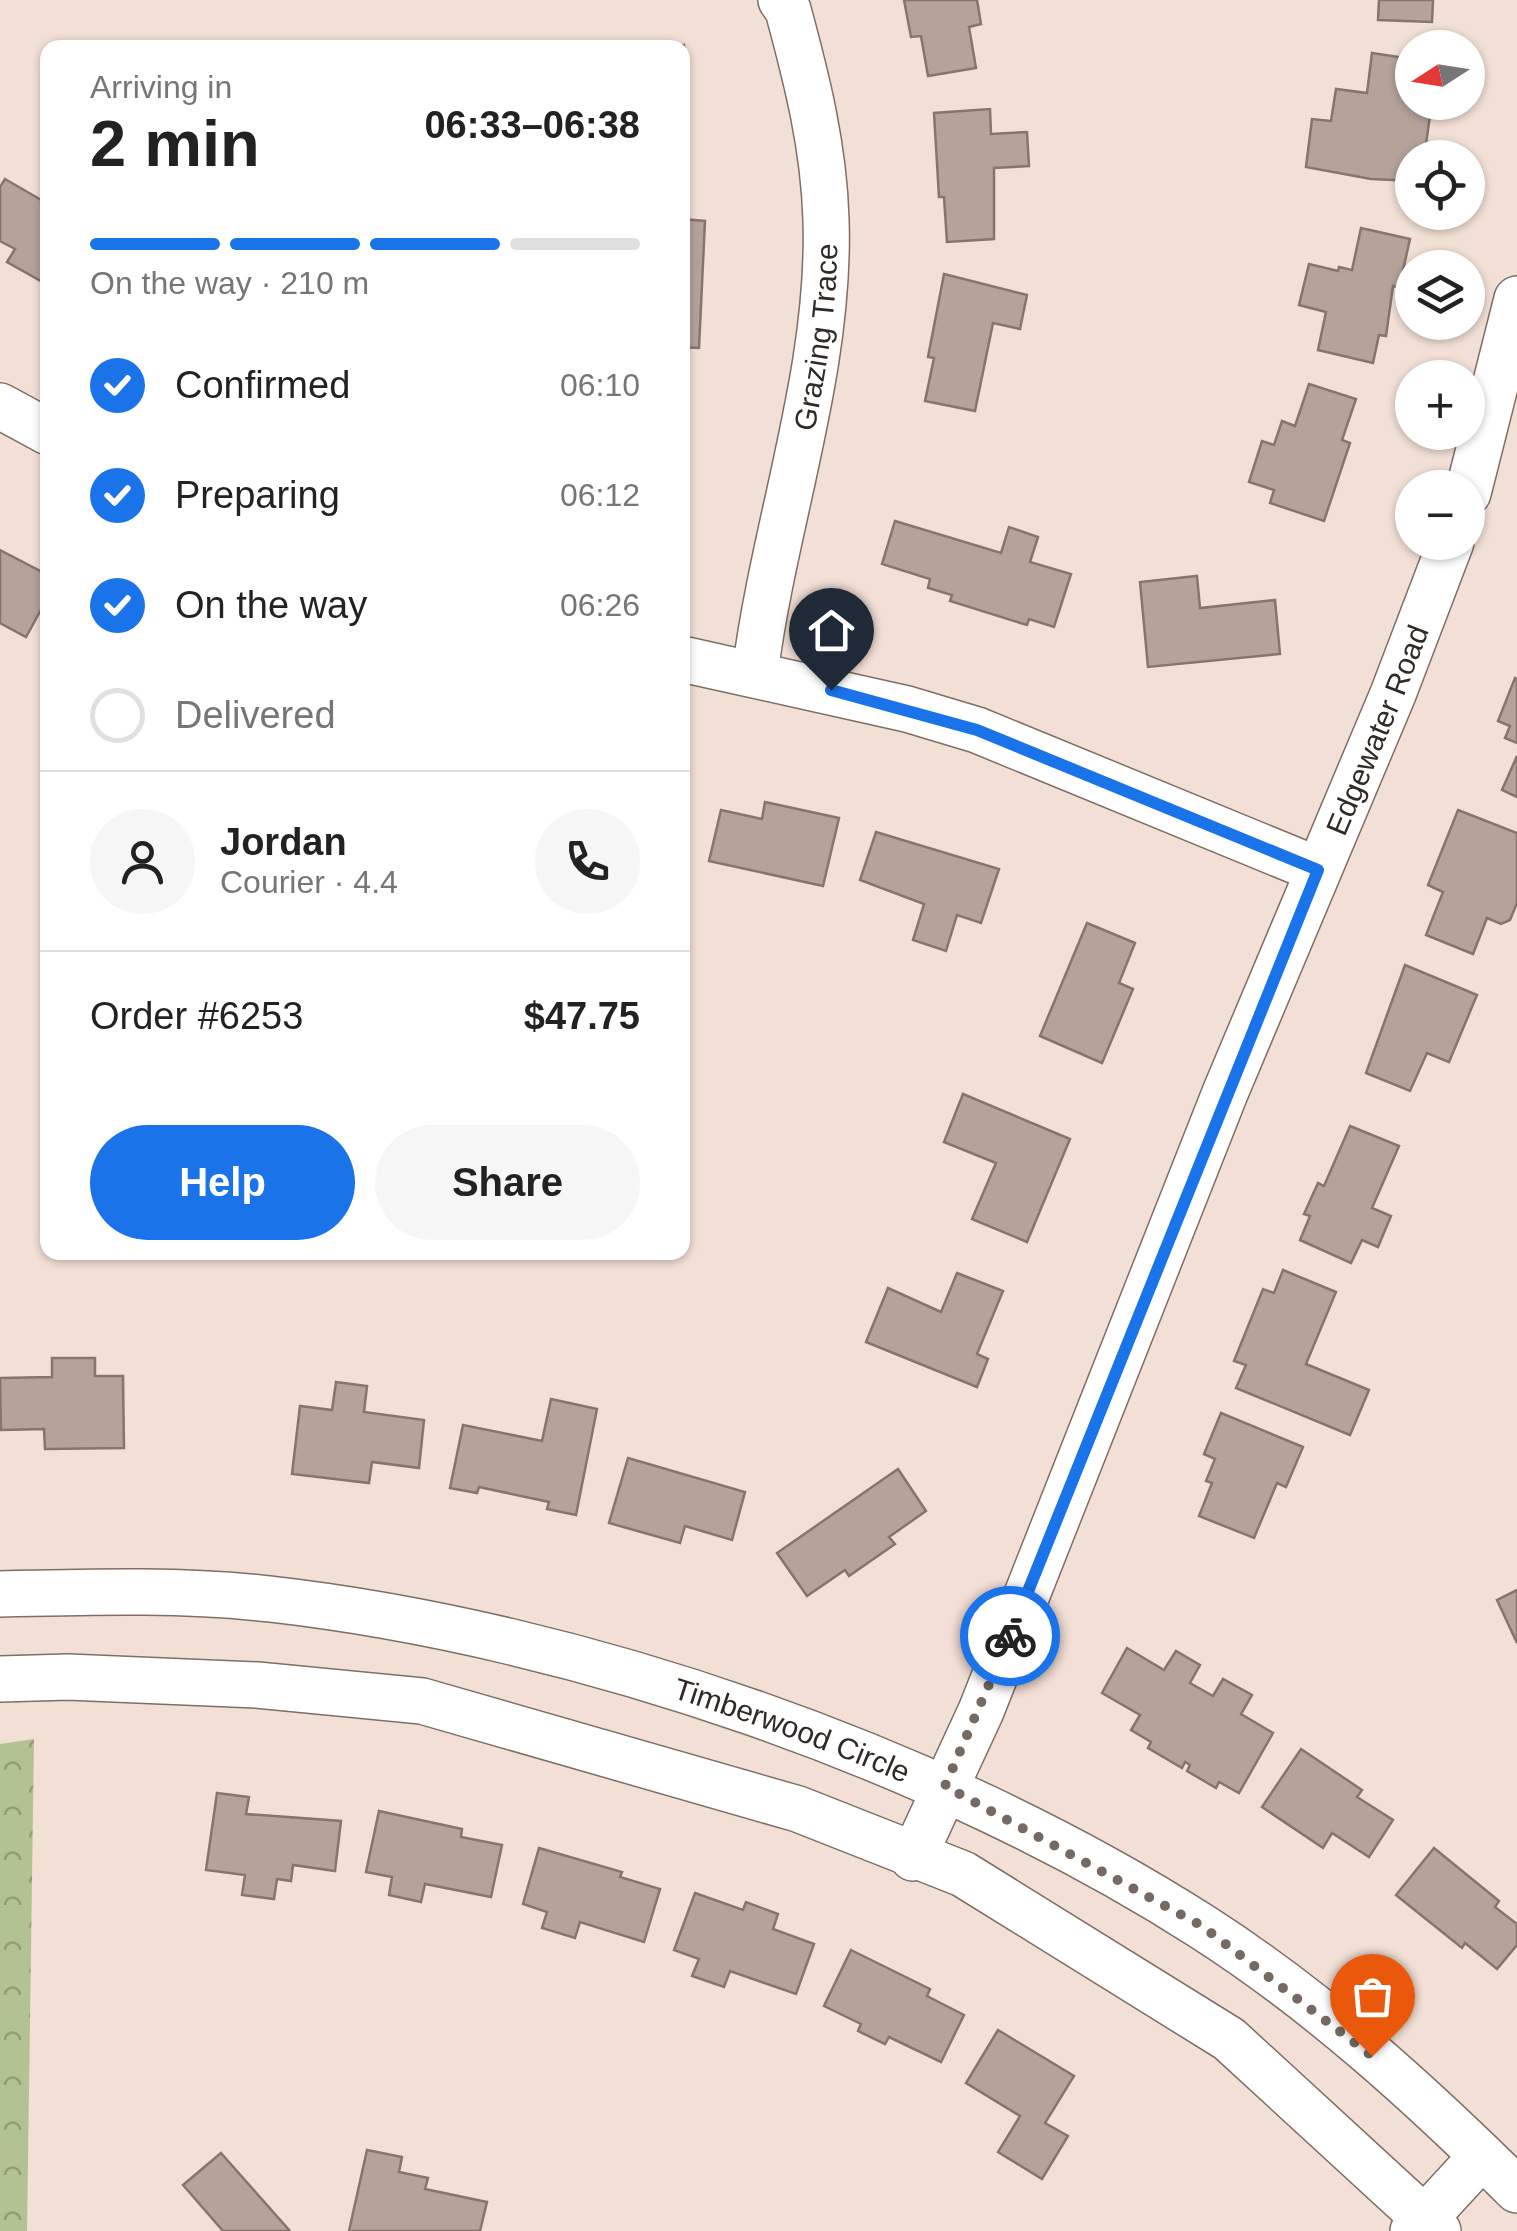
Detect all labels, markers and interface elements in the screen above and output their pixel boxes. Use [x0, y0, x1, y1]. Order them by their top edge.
north arrow [1395, 30, 1485, 120]
map controls [1395, 30, 1485, 560]
text: Arriving in [90, 69, 232, 105]
text: 06:33–06:38 [424, 104, 640, 146]
text: 2 min [90, 107, 260, 180]
button: locate [1395, 140, 1485, 230]
street label: Grazing Trace [787, 243, 843, 433]
button: layers [1395, 250, 1485, 340]
text: On the way · 210 m [90, 265, 369, 301]
icon: check [90, 358, 145, 413]
button: + [1395, 360, 1485, 450]
text: Confirmed [175, 364, 350, 406]
text: 06:10 [560, 367, 640, 403]
icon: check [90, 468, 145, 523]
button: − [1395, 470, 1485, 560]
text: Preparing [175, 474, 340, 516]
text: 06:12 [560, 477, 640, 513]
icon: check [90, 578, 145, 633]
text: On the way [175, 584, 367, 626]
text: 06:26 [560, 587, 640, 623]
pin [789, 588, 874, 691]
icon: home [804, 603, 859, 658]
street label: Edgewater Road [1319, 620, 1434, 840]
text: Delivered [175, 694, 336, 736]
button: person [90, 809, 195, 914]
button: phone [535, 809, 640, 914]
text: Jordan [220, 821, 347, 863]
text: Courier · 4.4 [220, 864, 398, 900]
text: Order #6253 [90, 995, 303, 1037]
text: $47.75 [524, 995, 640, 1037]
button: Help [90, 1125, 355, 1240]
button: Share [375, 1125, 640, 1240]
courier [960, 1586, 1060, 1686]
icon: bike [983, 1609, 1038, 1664]
street label: Timberwood Circle [670, 1671, 915, 1788]
pin [1330, 1954, 1415, 2057]
icon: bag [1345, 1969, 1400, 2024]

